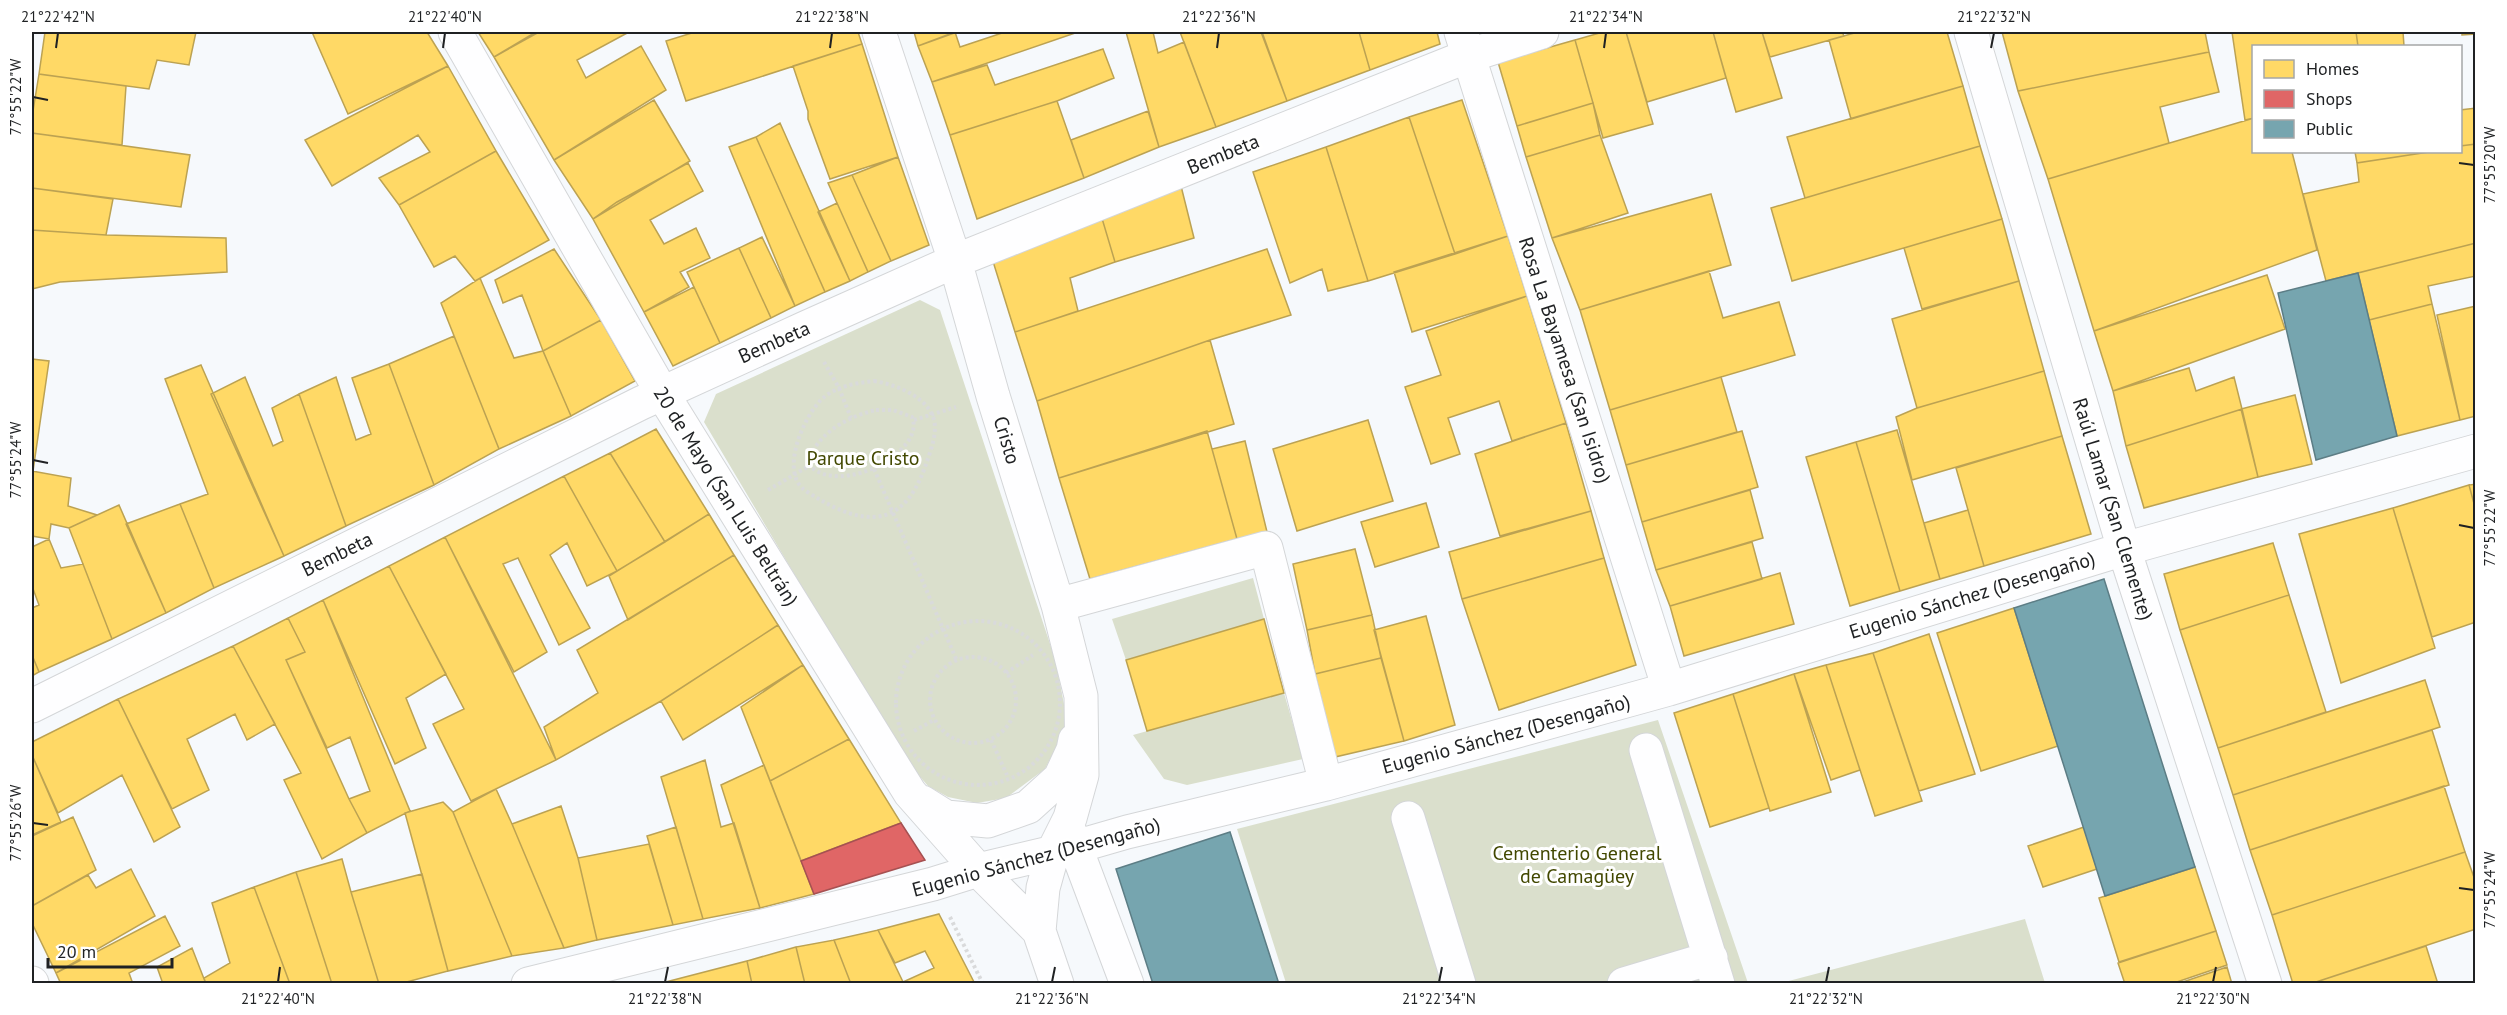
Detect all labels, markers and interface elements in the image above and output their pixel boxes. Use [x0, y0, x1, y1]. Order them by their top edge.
text: 21°22'42"N [21, 7, 95, 26]
text: 21°22'40"N [408, 7, 482, 26]
text: 21°22'38"N [795, 7, 869, 26]
text: 21°22'36"N [1182, 7, 1256, 26]
text: 21°22'34"N [1569, 7, 1643, 26]
text: 21°22'32"N [1957, 7, 2031, 26]
legend [2252, 45, 2462, 153]
text: Homes [2306, 57, 2359, 80]
text: 77°55'22"W [6, 58, 25, 135]
text: Shops [2306, 87, 2352, 110]
text: Public [2306, 117, 2353, 140]
text: 77°55'20"W [2480, 126, 2499, 203]
street label: Bembeta [1183, 128, 1263, 180]
street label: Rosa La Bayamesa (San Isidro) [1513, 234, 1617, 486]
street label: Bembeta [734, 315, 814, 369]
street label: 20 de Mayo (San Luis Beltrán) [648, 381, 804, 611]
street label: Raúl Lamar (San Clemente) [2067, 395, 2159, 623]
street label: Cristo [987, 413, 1027, 467]
text: 77°55'24"W [6, 421, 25, 498]
park label: Parque Cristo [806, 445, 920, 471]
text: 77°55'22"W [2480, 489, 2499, 566]
street label: Bembeta [297, 526, 377, 582]
street label: Eugenio Sánchez (Desengaño) [1846, 545, 2098, 645]
street label: Eugenio Sánchez (Desengaño) [1379, 688, 1633, 780]
text: 77°55'26"W [6, 784, 25, 861]
street label: Eugenio Sánchez (Desengaño) [909, 811, 1163, 903]
park label: Cementerio General de Camagüey [1492, 840, 1662, 889]
text: 77°55'24"W [2480, 851, 2499, 928]
scale bar [48, 931, 172, 969]
text: 20 m [57, 940, 96, 963]
text: 21°22'40"N [241, 989, 315, 1008]
text: 21°22'38"N [628, 989, 702, 1008]
text: 21°22'36"N [1015, 989, 1089, 1008]
text: 21°22'34"N [1402, 989, 1476, 1008]
text: 21°22'32"N [1789, 989, 1863, 1008]
text: 21°22'30"N [2176, 989, 2250, 1008]

